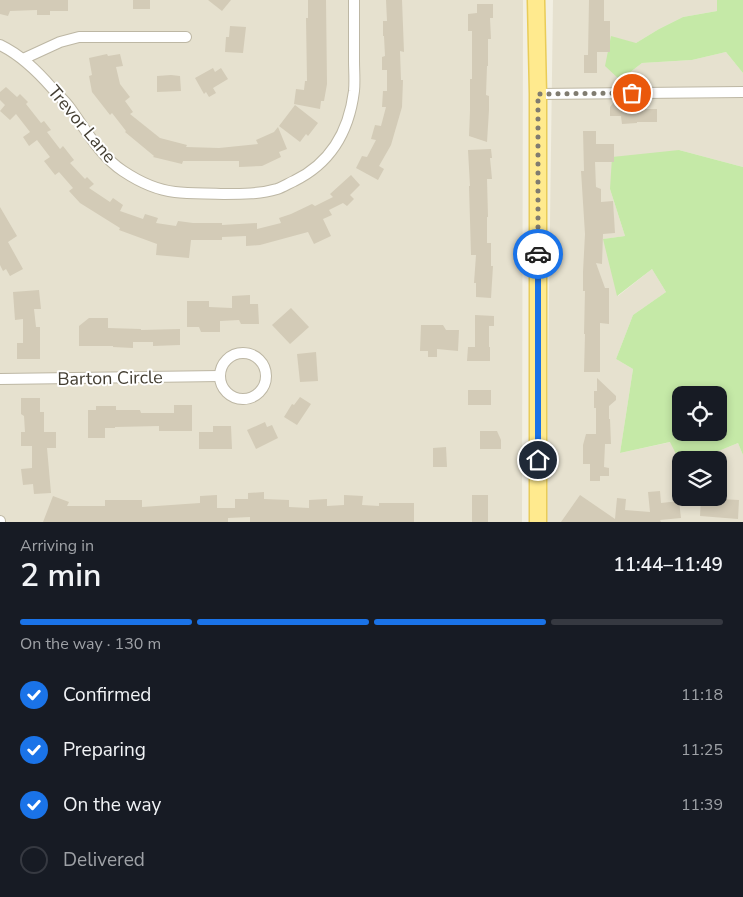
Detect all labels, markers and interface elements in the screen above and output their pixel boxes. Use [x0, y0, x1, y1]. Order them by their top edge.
pin [611, 72, 653, 114]
icon: bag [618, 79, 646, 107]
street label: Trevor Lane [42, 80, 122, 168]
courier [513, 229, 563, 279]
icon: car [524, 240, 552, 268]
street label: Barton Circle [57, 365, 163, 391]
map controls [672, 386, 727, 506]
button: locate [672, 386, 727, 441]
pin [517, 439, 559, 481]
icon: home [524, 446, 552, 474]
button: layers [672, 451, 727, 506]
text: Arriving in [20, 535, 94, 557]
text: 11:44–11:49 [613, 552, 723, 578]
text: 2 min [20, 554, 102, 597]
text: On the way · 130 m [20, 633, 161, 655]
icon: check [20, 681, 48, 709]
text: Confirmed [63, 682, 151, 708]
text: 11:18 [681, 684, 723, 706]
icon: check [20, 736, 48, 764]
text: Preparing [63, 737, 146, 763]
text: 11:25 [681, 739, 723, 761]
icon: check [20, 791, 48, 819]
text: On the way [63, 792, 161, 818]
text: 11:39 [681, 794, 723, 816]
text: Delivered [63, 847, 145, 873]

